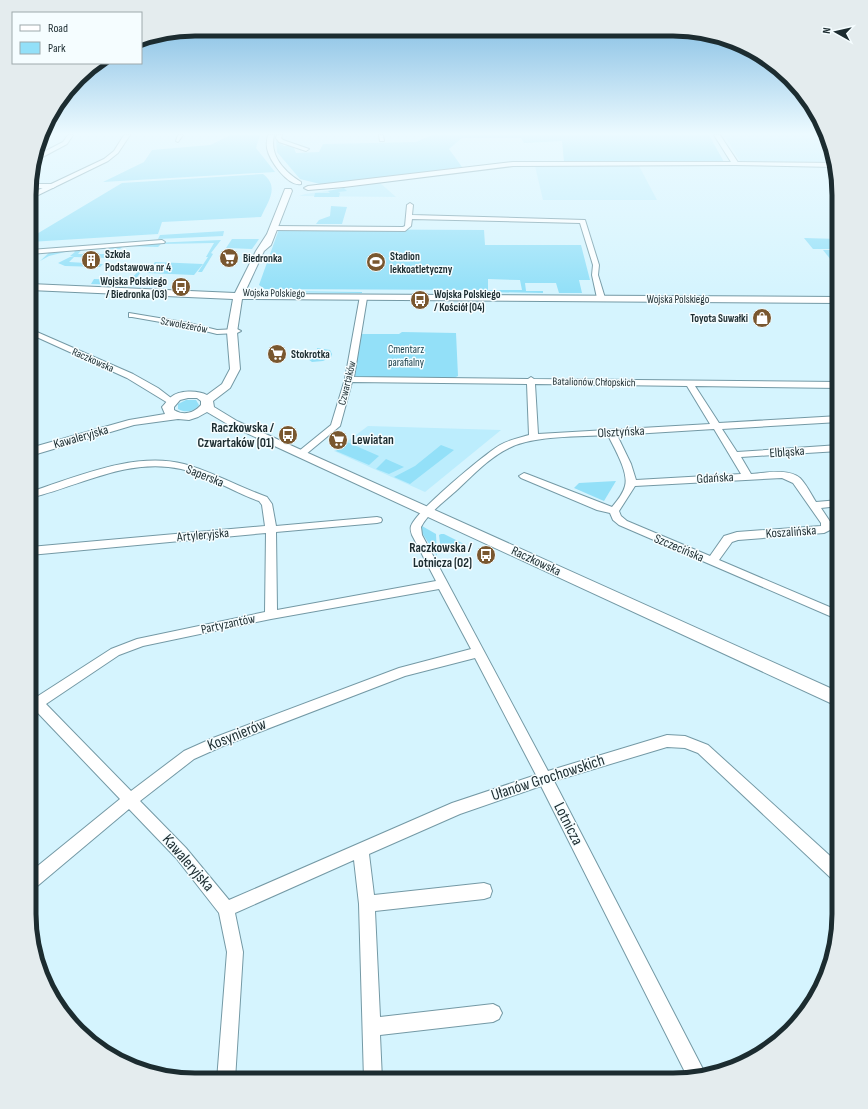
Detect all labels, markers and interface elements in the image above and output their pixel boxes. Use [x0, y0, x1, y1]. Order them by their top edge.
legend [12, 12, 142, 64]
north arrow [816, 12, 856, 52]
text: Road [48, 21, 68, 36]
text: N [820, 27, 833, 34]
text: Park [48, 41, 66, 56]
supermarket icon: Biedronka [218, 247, 240, 269]
place label: Szkoła Podstawowa nr 4 [105, 248, 171, 274]
building icon: Szkoła Podstawowa nr 4 [80, 249, 102, 271]
place label: Stadion lekkoatletyczny [390, 250, 453, 276]
sports icon: Stadion lekkoatletyczny [365, 251, 387, 273]
place label: Biedronka [243, 252, 283, 265]
place label: Wojska Polskiego / Biedronka (03) [100, 275, 167, 301]
bus stop icon: Wojska Polskiego / Biedronka (03) [170, 276, 192, 298]
street label: Wojska Polskiego [243, 286, 306, 300]
place label: Wojska Polskiego / Kościół (04) [434, 288, 501, 314]
bus stop icon: Wojska Polskiego / Kościół (04) [409, 289, 431, 311]
street label: Wojska Polskiego [647, 293, 710, 306]
shop icon: Toyota Suwałki [751, 307, 773, 329]
place label: Toyota Suwałki [690, 312, 748, 325]
street label: Szwoleżerów [159, 314, 209, 336]
supermarket icon: Stokrotka [266, 343, 288, 365]
park label: Cmentarz parafialny [388, 343, 425, 369]
street label: Raczkowska [70, 345, 116, 375]
place label: Stokrotka [291, 348, 330, 361]
street label: Czwartaków [335, 360, 359, 406]
street label: Batalionów Chłopskich [552, 375, 636, 389]
place label: Raczkowska / Czwartaków (01) [197, 420, 275, 451]
street label: Kawaleryjska [52, 422, 110, 452]
street label: Olsztyńska [597, 423, 645, 441]
bus stop icon: Raczkowska / Czwartaków (01) [277, 424, 299, 446]
supermarket icon: Lewiatan [327, 429, 349, 451]
place label: Lewiatan [352, 432, 394, 448]
street label: Elbląska [769, 443, 805, 461]
street label: Saperska [184, 461, 226, 491]
street label: Gdańska [696, 469, 734, 487]
street label: Koszalińska [765, 522, 817, 542]
street label: Artyleryjska [175, 525, 230, 545]
street label: Szczecińska [652, 530, 706, 566]
place label: Raczkowska / Lotnicza (02) [409, 540, 473, 571]
street label: Raczkowska [509, 543, 563, 579]
bus stop icon: Raczkowska / Lotnicza (02) [475, 544, 497, 566]
street label: Partyzantów [199, 610, 257, 638]
street label: Kosynierów [205, 715, 269, 755]
street label: Ułanów Grochowskich [489, 751, 607, 805]
street label: Lotnicza [549, 800, 587, 848]
street label: Kawaleryjska [158, 831, 218, 895]

